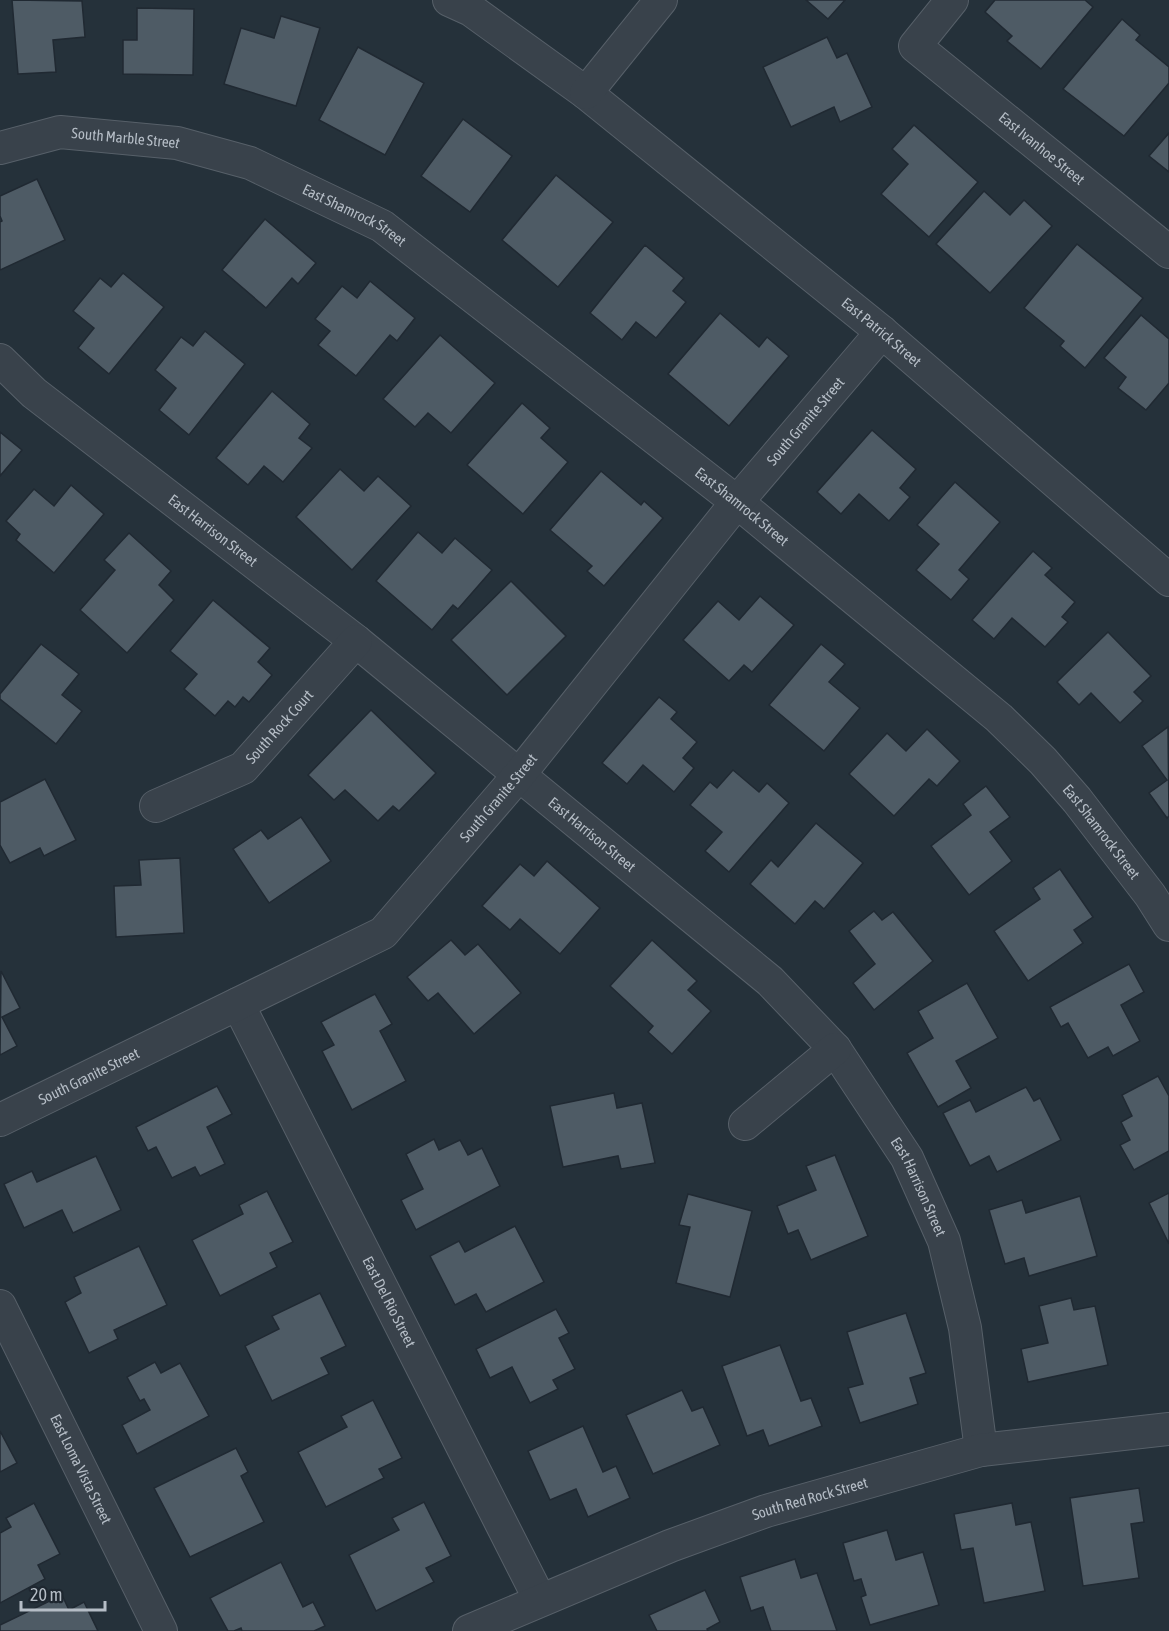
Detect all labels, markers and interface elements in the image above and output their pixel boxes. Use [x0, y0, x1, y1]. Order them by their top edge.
street label: East Ivanhoe Street [996, 108, 1088, 188]
street label: South Marble Street [71, 124, 182, 151]
street label: East Shamrock Street [300, 180, 410, 250]
street label: East Patrick Street [838, 294, 925, 370]
street label: South Granite Street [763, 374, 848, 468]
street label: East Shamrock Street [692, 464, 792, 549]
street label: East Harrison Street [165, 491, 261, 570]
street label: South Rock Court [242, 686, 316, 767]
street label: South Granite Street [456, 750, 540, 845]
street label: East Shamrock Street [1059, 781, 1144, 882]
street label: East Harrison Street [545, 794, 639, 875]
street label: South Granite Street [36, 1044, 142, 1108]
street label: East Harrison Street [888, 1134, 950, 1239]
street label: East Del Rio Street [359, 1254, 419, 1350]
street label: East Loma Vista Street [47, 1411, 116, 1527]
street label: South Red Rock Street [750, 1474, 870, 1523]
scale bar [21, 1574, 105, 1612]
text: 20 m [30, 1584, 62, 1605]

